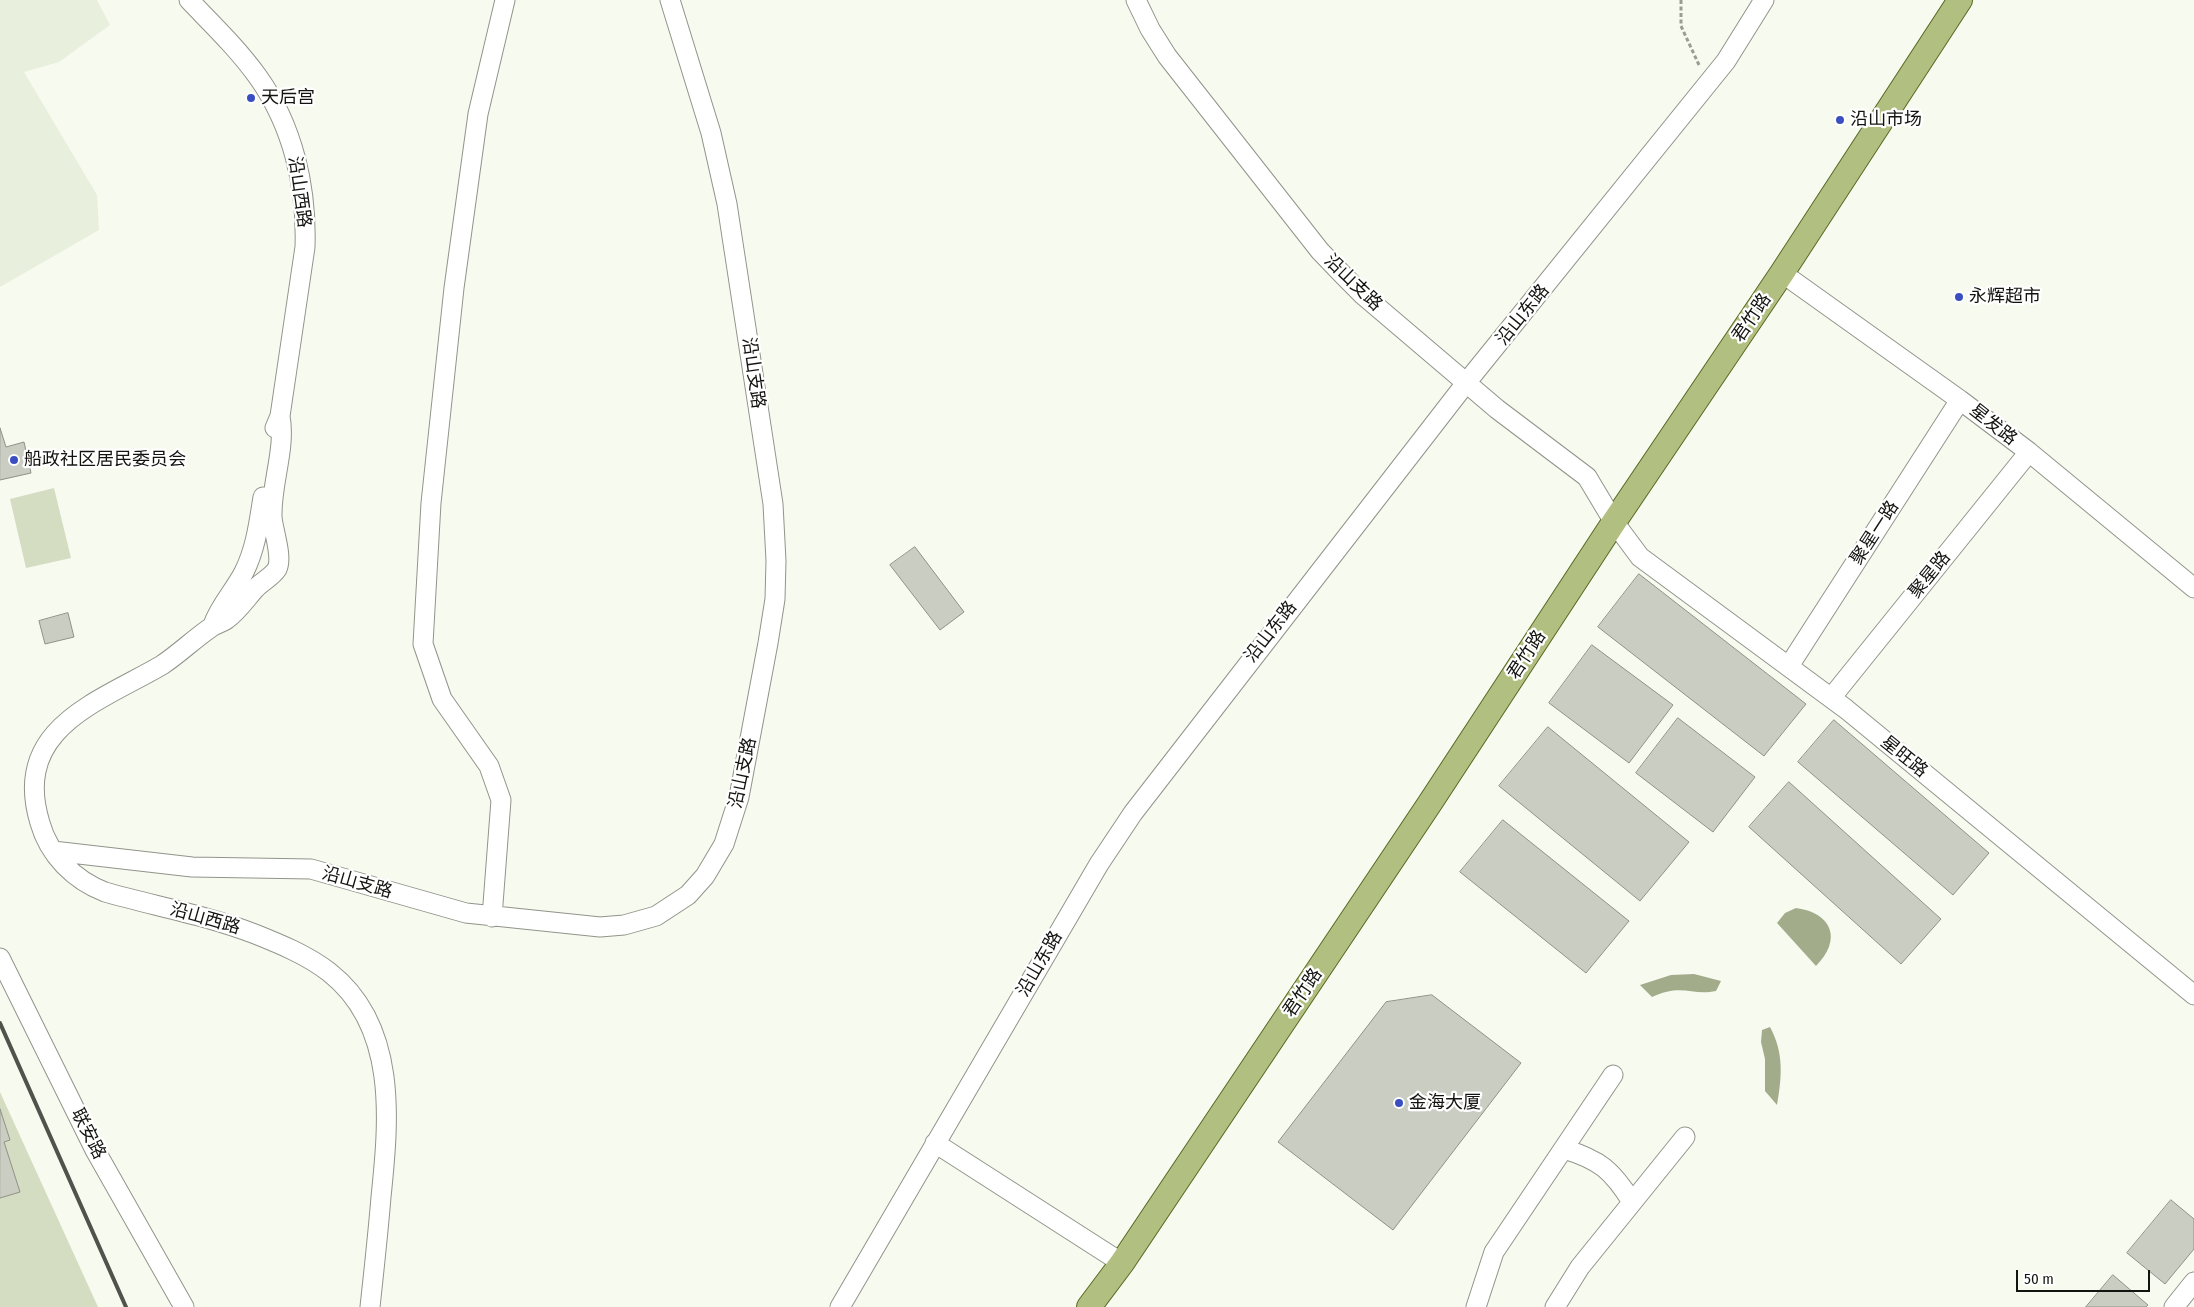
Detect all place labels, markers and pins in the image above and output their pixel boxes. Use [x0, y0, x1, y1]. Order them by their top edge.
place label: 天后宫 [261, 87, 315, 109]
marker: 天后宫 [245, 92, 257, 104]
place label: 沿山市场 [1850, 109, 1922, 131]
marker: 沿山市场 [1834, 114, 1846, 126]
place label: 永辉超市 [1969, 286, 2041, 308]
marker: 永辉超市 [1953, 291, 1965, 303]
place label: 船政社区居民委员会 [24, 449, 186, 471]
marker: 船政社区居民委员会 [8, 454, 20, 466]
place label: 金海大厦 [1409, 1092, 1481, 1114]
marker: 金海大厦 [1393, 1097, 1405, 1109]

